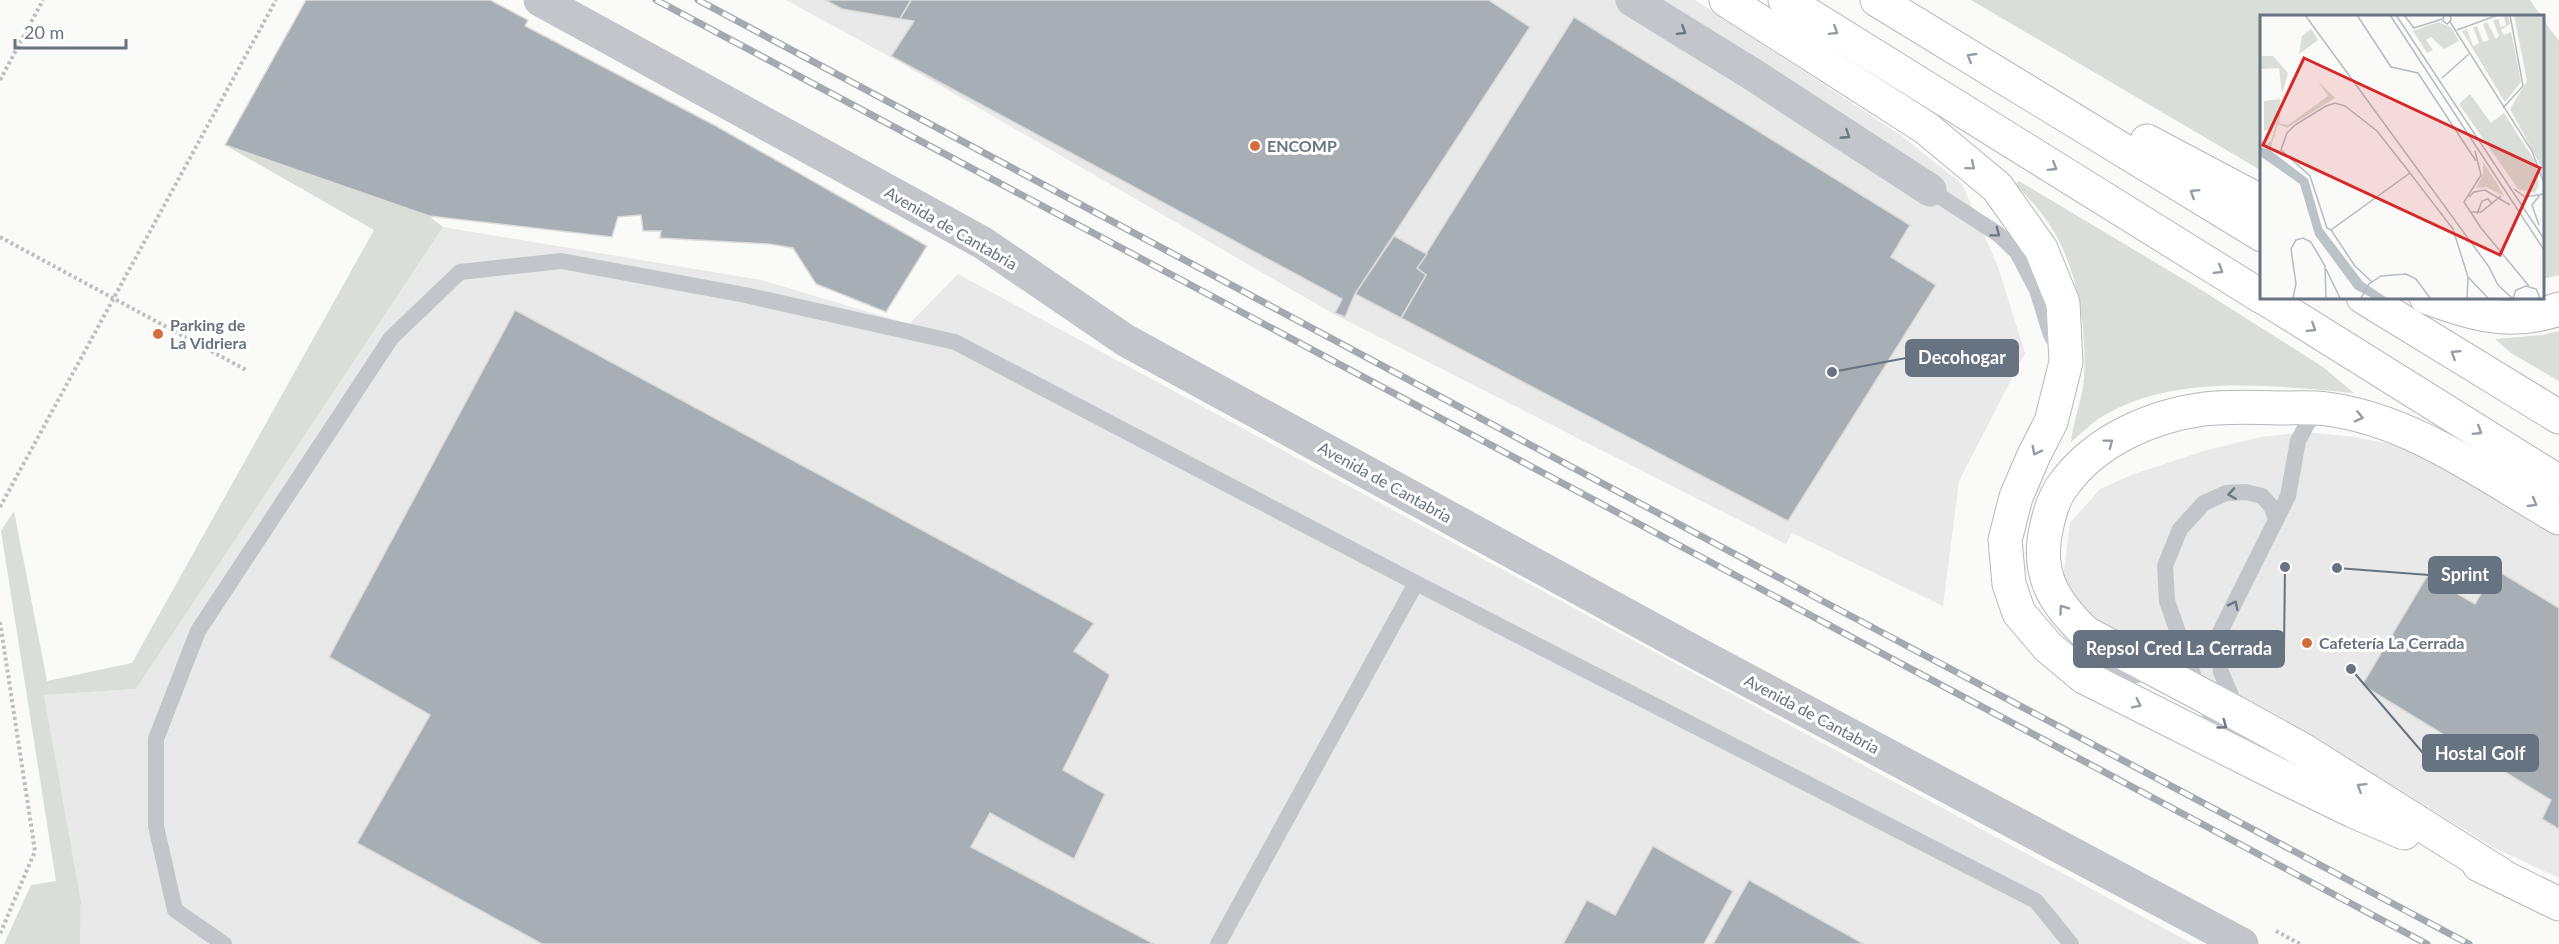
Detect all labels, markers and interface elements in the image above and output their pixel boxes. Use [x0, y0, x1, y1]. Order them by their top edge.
scale bar [15, 12, 126, 50]
inset map [2260, 15, 2544, 298]
text: 20 m [24, 21, 64, 43]
one-way arrow [1676, 23, 1686, 35]
one-way arrow [1828, 23, 1838, 35]
one-way arrow [1967, 52, 1977, 64]
one-way arrow [1840, 128, 1851, 139]
place label: ENCOMP [1267, 136, 1337, 155]
marker: ENCOMP [1248, 139, 1262, 153]
one-way arrow [1964, 158, 1975, 169]
one-way arrow [2047, 160, 2058, 171]
street label: Avenida de Cantabria [882, 182, 1021, 273]
one-way arrow [2190, 189, 2200, 201]
one-way arrow [1989, 226, 2000, 237]
one-way arrow [2212, 263, 2223, 274]
place label: Parking de La Vidriera [170, 315, 247, 352]
one-way arrow [2306, 320, 2316, 332]
marker: Parking de La Vidriera [151, 327, 165, 341]
callout: Decohogar [1906, 340, 2018, 376]
text: Decohogar [1918, 346, 2006, 368]
one-way arrow [2451, 349, 2461, 361]
one-way arrow [2354, 409, 2364, 422]
one-way arrow [2472, 424, 2482, 436]
street label: Avenida de Cantabria [1315, 437, 1455, 526]
one-way arrow [2102, 440, 2113, 451]
one-way arrow [2032, 444, 2043, 455]
one-way arrow [2227, 487, 2237, 499]
one-way arrow [2527, 496, 2537, 507]
callout: Sprint [2429, 557, 2501, 593]
text: Sprint [2441, 563, 2489, 585]
one-way arrow [2226, 601, 2238, 612]
one-way arrow [2059, 605, 2070, 616]
callout: Repsol Cred La Cerrada [2074, 631, 2284, 667]
place label: Cafetería La Cerrada [2319, 633, 2464, 652]
marker: Cafetería La Cerrada [2300, 636, 2314, 650]
text: Repsol Cred La Cerrada [2086, 637, 2272, 659]
street label: Avenida de Cantabria [1742, 670, 1883, 757]
one-way arrow [2131, 696, 2142, 708]
one-way arrow [2217, 718, 2228, 729]
callout: Hostal Golf [2423, 735, 2538, 771]
text: Hostal Golf [2435, 742, 2526, 764]
one-way arrow [2357, 784, 2368, 795]

